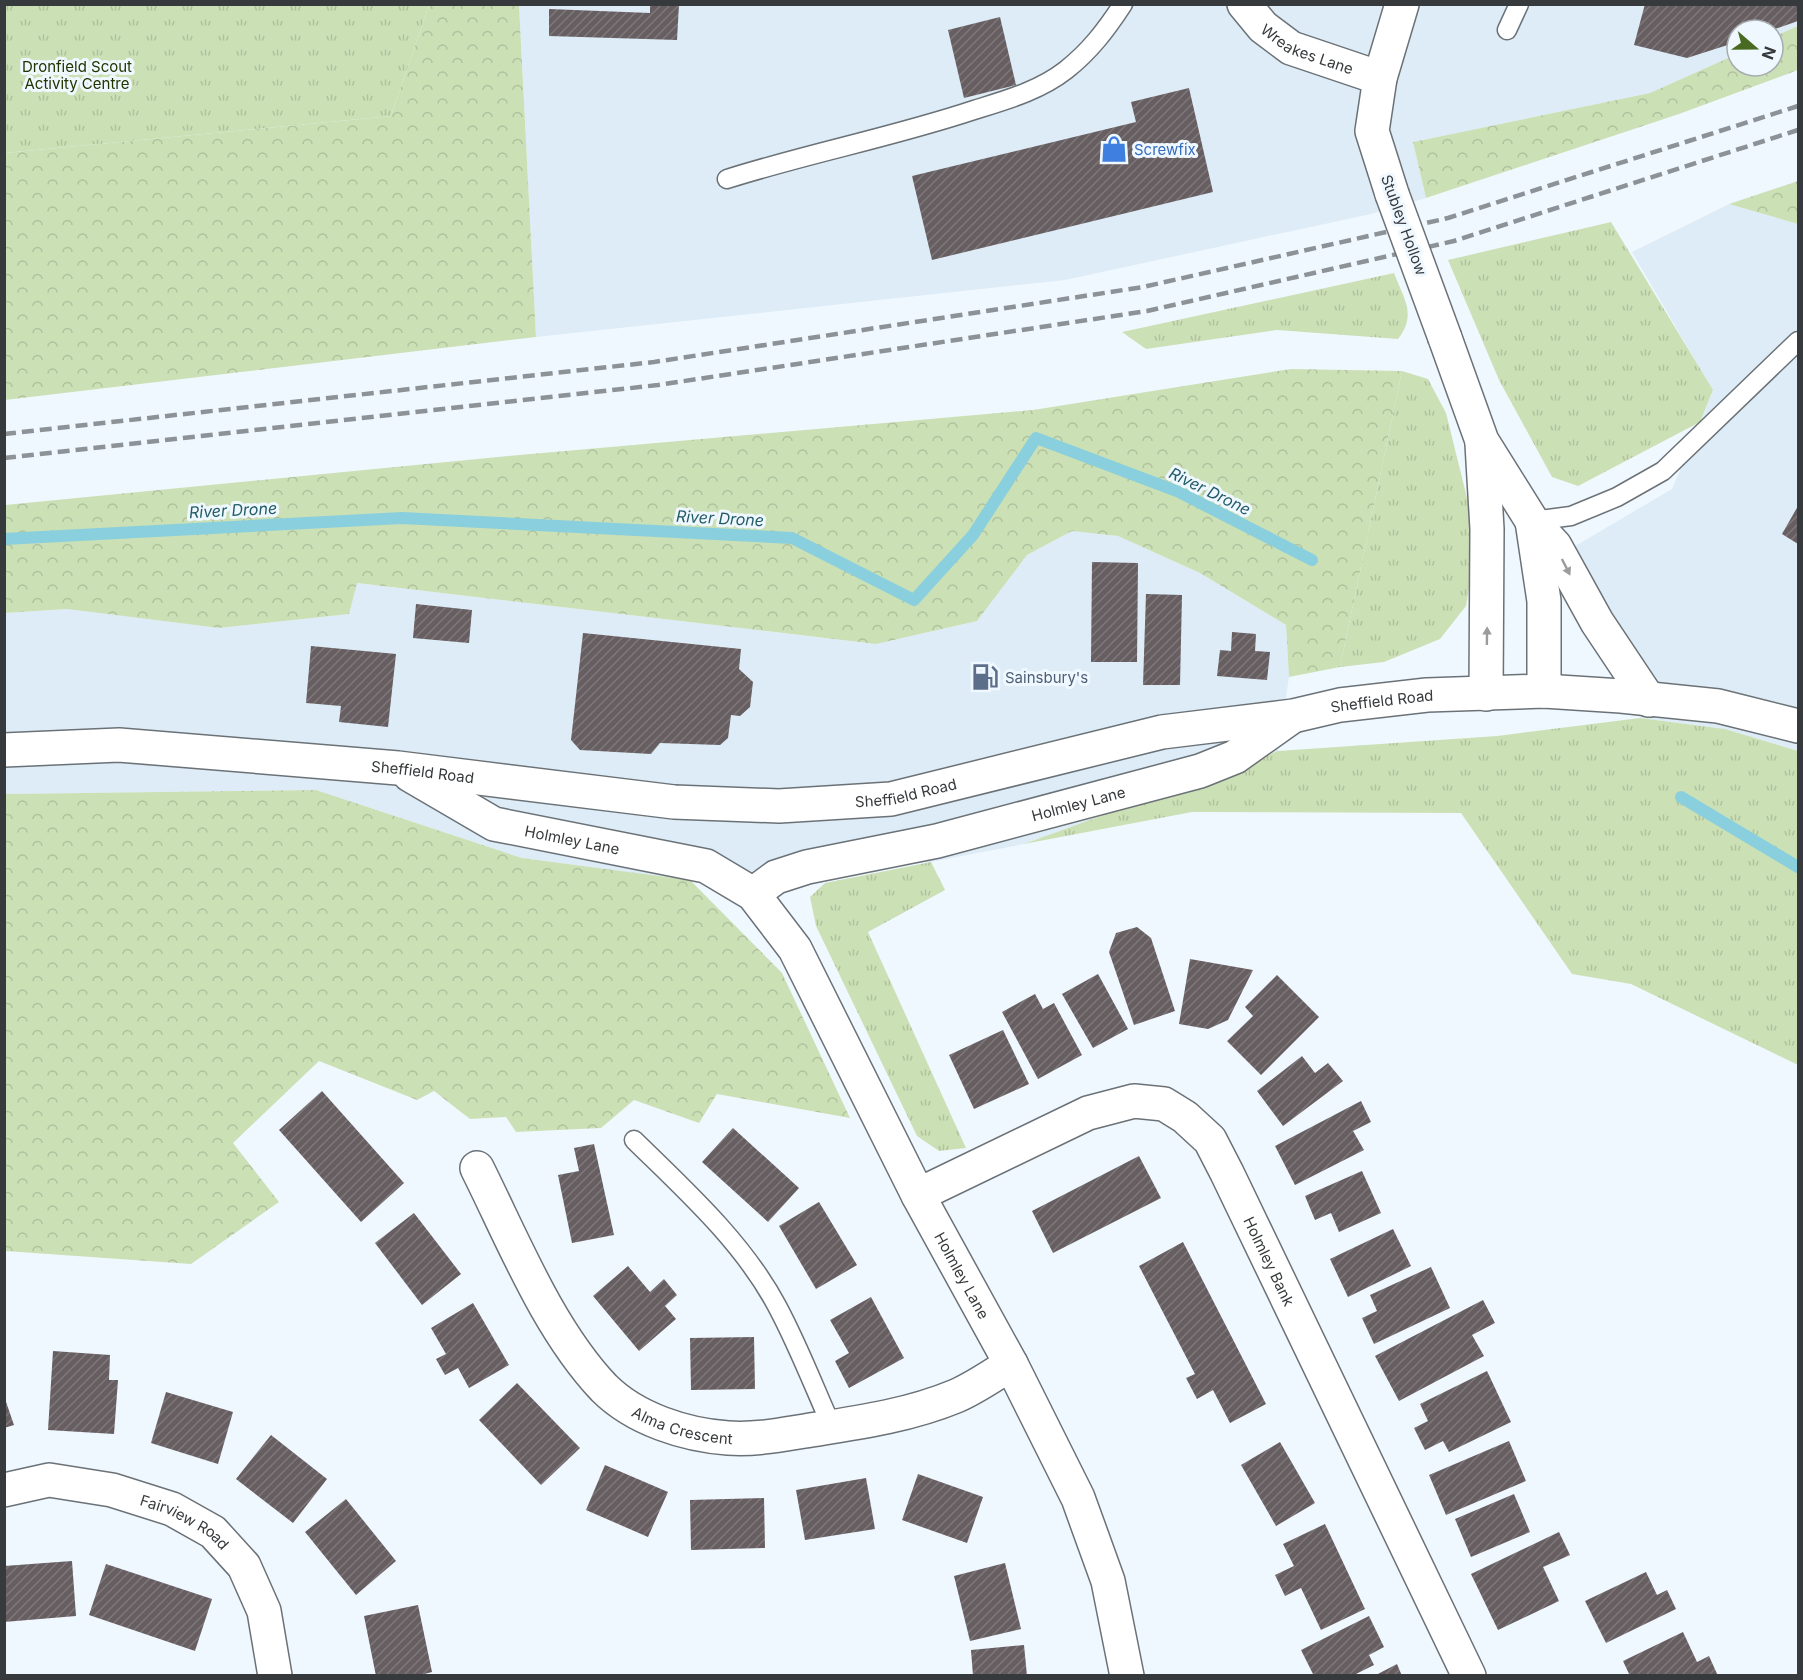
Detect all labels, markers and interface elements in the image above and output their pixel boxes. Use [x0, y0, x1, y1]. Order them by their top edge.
north arrow [1725, 18, 1785, 78]
street label: Wreakes Lane [1257, 19, 1356, 78]
text: N [1758, 44, 1781, 62]
park label: Dronfield Scout Activity Centre [22, 57, 132, 93]
shop icon: Screwfix [1099, 134, 1129, 164]
place label: Screwfix [1134, 140, 1196, 159]
street label: Stubley Hollow [1377, 172, 1431, 278]
water label: River Drone [1166, 463, 1254, 519]
water label: River Drone [188, 498, 278, 522]
water label: River Drone [675, 506, 765, 530]
one-way arrow [1561, 559, 1571, 576]
one-way arrow [1482, 626, 1492, 645]
fuel station icon: Sainsbury's [970, 662, 1000, 692]
place label: Sainsbury's [1005, 668, 1088, 687]
street label: Sheffield Road [1329, 685, 1434, 716]
street label: Sheffield Road [371, 756, 475, 787]
street label: Sheffield Road [854, 774, 959, 811]
street label: Holmley Lane [1029, 782, 1127, 825]
street label: Holmley Lane [523, 821, 621, 858]
street label: Holmley Bank [1240, 1213, 1299, 1310]
street label: Holmley Lane [931, 1229, 994, 1322]
street label: Alma Crescent [629, 1402, 733, 1448]
street label: Fairview Road [138, 1490, 234, 1553]

